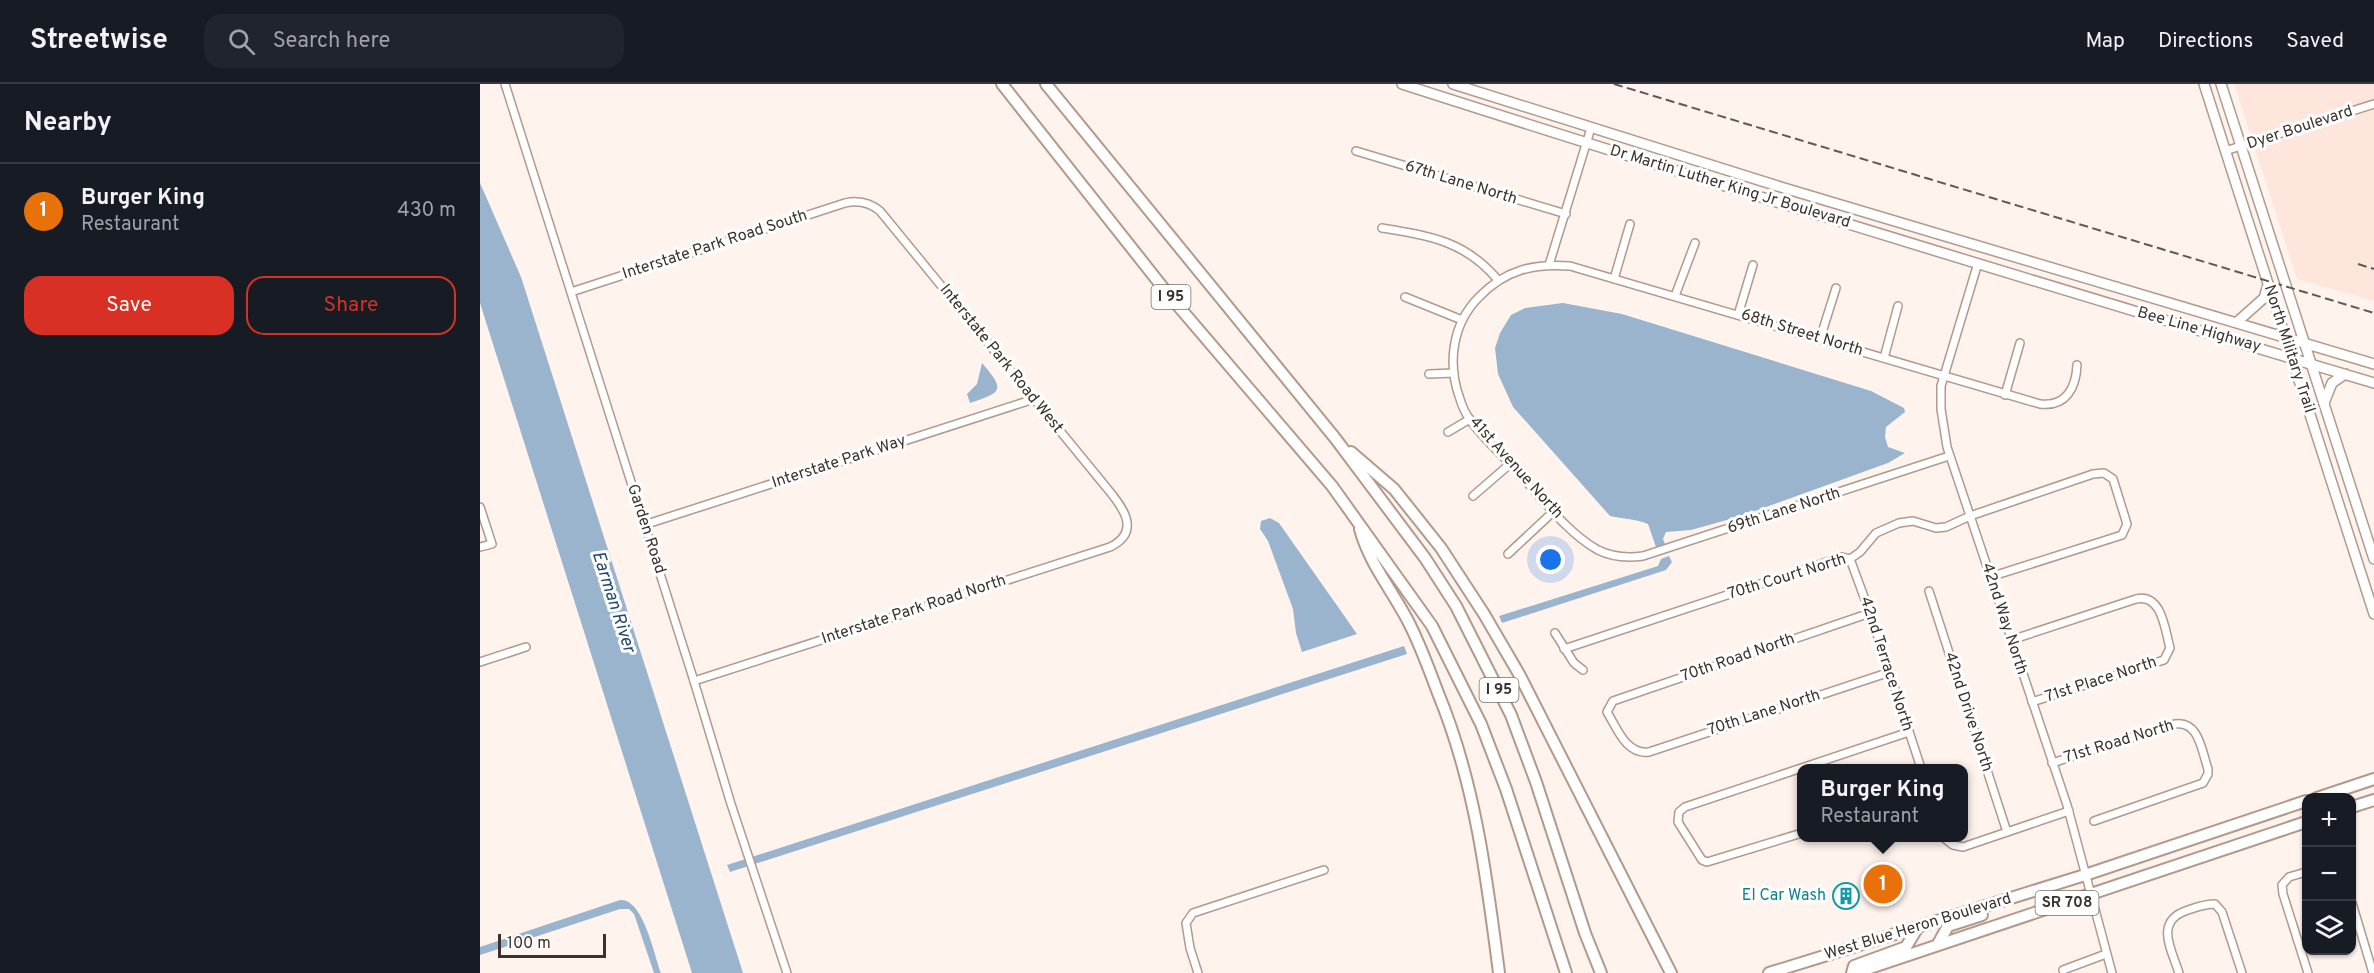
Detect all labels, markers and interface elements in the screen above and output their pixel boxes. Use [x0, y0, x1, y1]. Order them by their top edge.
search box [204, 14, 624, 68]
text: Streetwise [30, 23, 168, 59]
icon: search [225, 25, 258, 58]
text: Search here [273, 28, 390, 55]
text: Map [2085, 28, 2125, 55]
text: Directions [2158, 28, 2253, 55]
text: Saved [2286, 28, 2344, 55]
street label: Dyer Boulevard [2244, 101, 2356, 155]
text: Nearby [24, 107, 112, 140]
street label: Dr Martin Luther King Jr Boulevard [1607, 141, 1853, 233]
street label: 67th Lane North [1403, 156, 1519, 210]
text: Burger King [81, 185, 205, 212]
text: 1 [40, 198, 48, 224]
text: 430 m [397, 198, 456, 224]
street label: Interstate Park Road South [620, 206, 810, 284]
text: Restaurant [81, 212, 180, 238]
button: Save [24, 276, 234, 335]
button: Share [246, 276, 456, 335]
street label: Interstate Park Road West [935, 280, 1067, 438]
street label: North Military Trail [2259, 283, 2319, 415]
road number: I 95 [1152, 285, 1190, 309]
street label: Bee Line Highway [2135, 303, 2263, 357]
street label: 68th Street North [1738, 305, 1866, 361]
street label: 41st Avenue North [1465, 413, 1567, 523]
street label: Interstate Park Way [769, 431, 909, 493]
street label: Garden Road [622, 482, 670, 576]
street label: 69th Lane North [1725, 483, 1843, 539]
your location [1536, 545, 1565, 574]
water label: Earman River [586, 548, 641, 658]
street label: 70th Court North [1725, 549, 1849, 605]
street label: 42nd Way North [1976, 561, 2032, 677]
street label: Interstate Park Road North [819, 571, 1009, 649]
street label: 42nd Terrace North [1855, 594, 1917, 734]
street label: 70th Road North [1679, 629, 1797, 687]
street label: 42nd Drive North [1939, 650, 1997, 774]
street label: 71st Place North [2043, 653, 2159, 707]
road number: I 95 [1480, 678, 1518, 702]
street label: 70th Lane North [1705, 685, 1823, 741]
street label: 71st Road North [2062, 716, 2176, 768]
popup [1797, 764, 1968, 842]
text: Burger King [1821, 777, 1944, 804]
map controls [2302, 793, 2356, 955]
button: + [2302, 793, 2356, 847]
text: Restaurant [1821, 804, 1919, 830]
button: − [2302, 847, 2356, 901]
pin: 1 [1864, 862, 1902, 906]
building icon: El Car Wash [1831, 881, 1861, 911]
place label: El Car Wash [1742, 886, 1826, 906]
street label: West Blue Heron Boulevard [1822, 889, 2014, 965]
road number: SR 708 [2036, 891, 2098, 915]
button: layers [2302, 901, 2356, 955]
scale bar [498, 931, 606, 958]
text: 100 m [507, 934, 551, 954]

